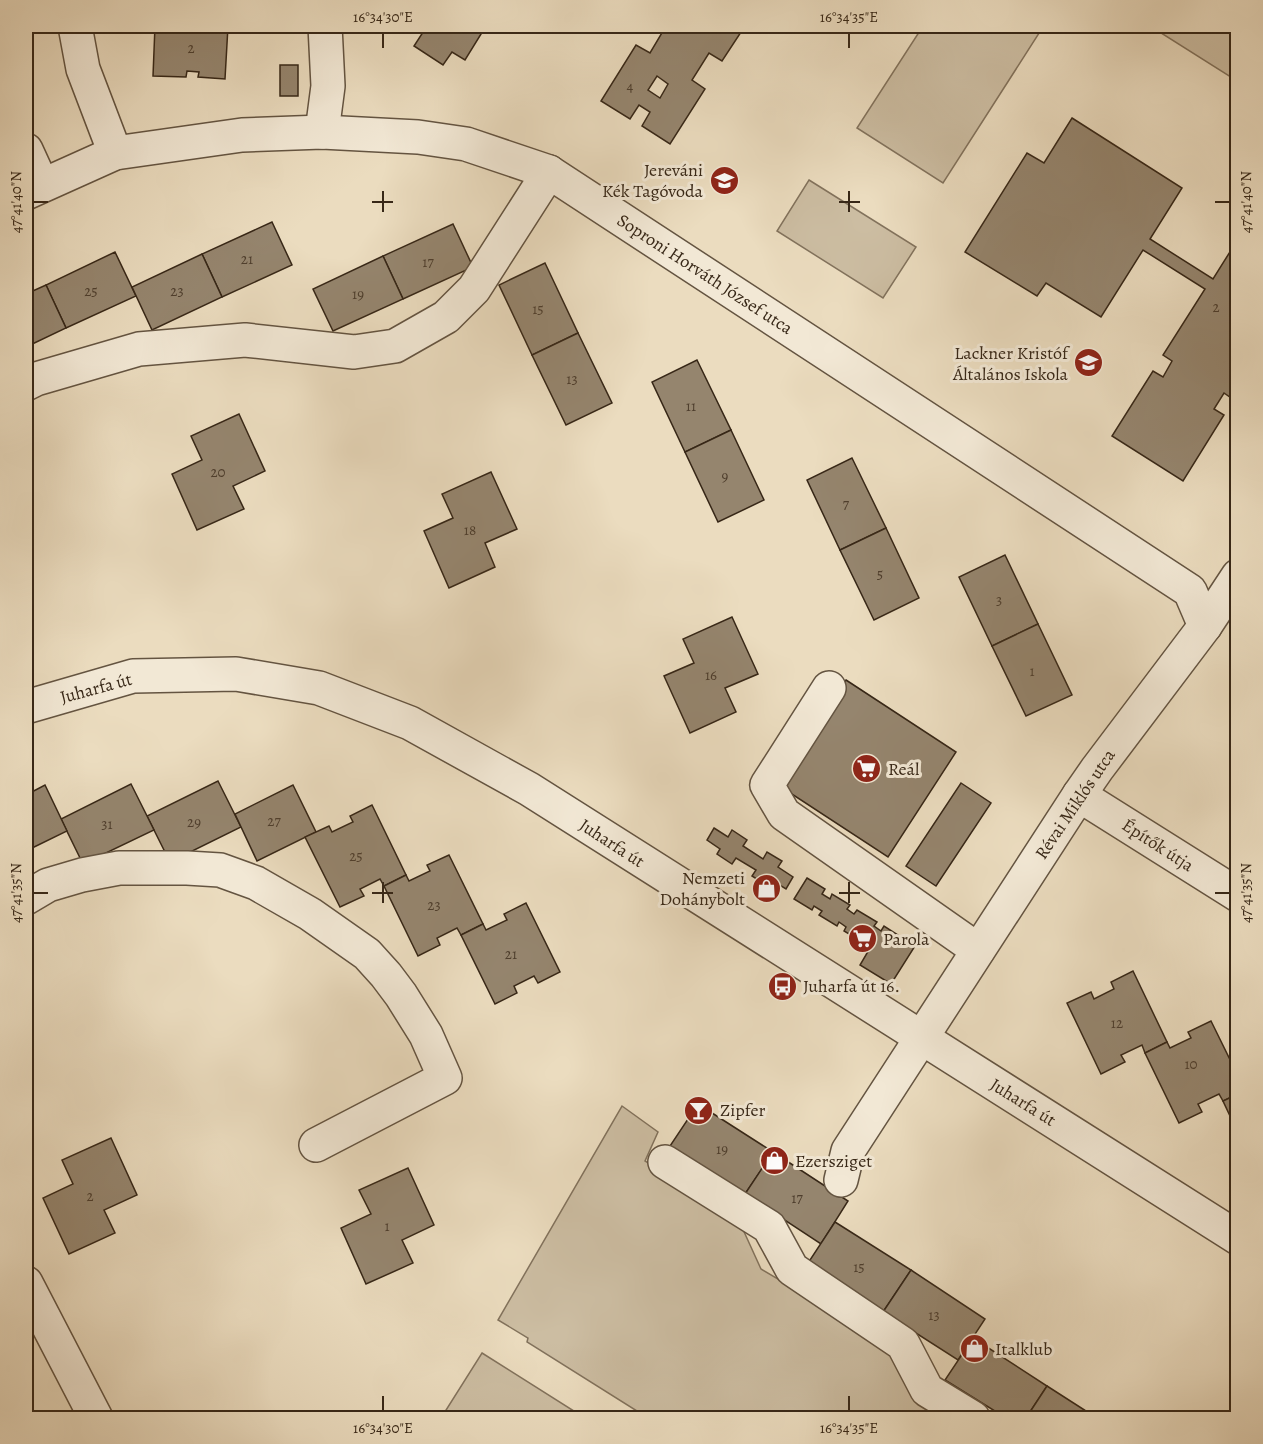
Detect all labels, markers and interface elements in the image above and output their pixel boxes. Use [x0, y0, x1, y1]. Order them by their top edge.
text: 16°34'30"E [353, 7, 413, 27]
text: 16°34'35"E [820, 7, 878, 27]
house number: 2 [187, 38, 195, 58]
house number: 4 [627, 76, 634, 96]
place label: Jereváni Kék Tagóvoda [602, 158, 704, 203]
school or university icon: Jereváni Kék Tagóvoda [708, 164, 740, 196]
text: 47°41'40"N [6, 171, 26, 233]
text: 47°41'40"N [1236, 171, 1256, 233]
street label: Soproni Horváth József utca [612, 208, 798, 340]
house number: 21 [241, 249, 253, 269]
house number: 17 [422, 252, 434, 272]
house number: 25 [84, 281, 98, 301]
house number: 23 [170, 281, 184, 301]
house number: 19 [352, 284, 364, 304]
house number: 2 [1212, 297, 1220, 317]
house number: 15 [532, 299, 544, 319]
place label: Lackner Kristóf Általános Iskola [952, 341, 1071, 386]
school or university icon: Lackner Kristóf Általános Iskola [1073, 347, 1105, 379]
house number: 13 [566, 369, 578, 389]
house number: 11 [686, 396, 696, 416]
house number: 20 [210, 462, 226, 482]
house number: 9 [722, 466, 729, 486]
house number: 7 [843, 494, 850, 514]
house number: 18 [464, 520, 476, 540]
house number: 5 [877, 564, 883, 584]
house number: 3 [996, 590, 1002, 610]
house number: 1 [1029, 661, 1035, 681]
house number: 16 [705, 665, 717, 685]
street label: Juharfa út [57, 667, 135, 709]
street label: Révai Miklós utca [1029, 744, 1121, 864]
supermarket icon: Reál [851, 753, 883, 785]
place label: Reál [888, 757, 920, 781]
house number: 27 [267, 811, 281, 831]
house number: 29 [187, 812, 201, 832]
street label: Juharfa út [575, 813, 649, 873]
street label: Építők útja [1117, 813, 1199, 878]
house number: 31 [101, 814, 113, 834]
house number: 25 [349, 846, 363, 866]
text: 47°41'35"N [6, 863, 26, 923]
text: 47°41'35"N [1236, 863, 1256, 923]
place label: Nemzeti Dohánybolt [659, 866, 745, 911]
shop icon: Nemzeti Dohánybolt [750, 872, 782, 904]
house number: 23 [427, 895, 441, 915]
supermarket icon: Parola [846, 923, 878, 955]
place label: Parola [883, 927, 930, 951]
house number: 21 [505, 944, 517, 964]
bus stop icon: Juharfa út 16. [766, 970, 798, 1002]
place label: Juharfa út 16. [803, 974, 900, 998]
house number: 12 [1111, 1013, 1123, 1033]
house number: 10 [1184, 1054, 1198, 1074]
street label: Juharfa út [986, 1072, 1061, 1132]
bar icon: Zipfer [683, 1094, 715, 1126]
place label: Zipfer [720, 1098, 765, 1122]
house number: 19 [716, 1139, 728, 1159]
shop icon: Ezersziget [758, 1145, 790, 1177]
place label: Ezersziget [795, 1149, 872, 1173]
house number: 2 [86, 1186, 94, 1206]
house number: 17 [791, 1188, 803, 1208]
house number: 1 [384, 1216, 390, 1236]
house number: 15 [853, 1257, 865, 1277]
house number: 13 [928, 1305, 940, 1325]
shop icon: Italklub [958, 1333, 990, 1365]
place label: Italklub [995, 1337, 1052, 1361]
text: 16°34'30"E [353, 1418, 413, 1438]
text: 16°34'35"E [820, 1418, 878, 1438]

